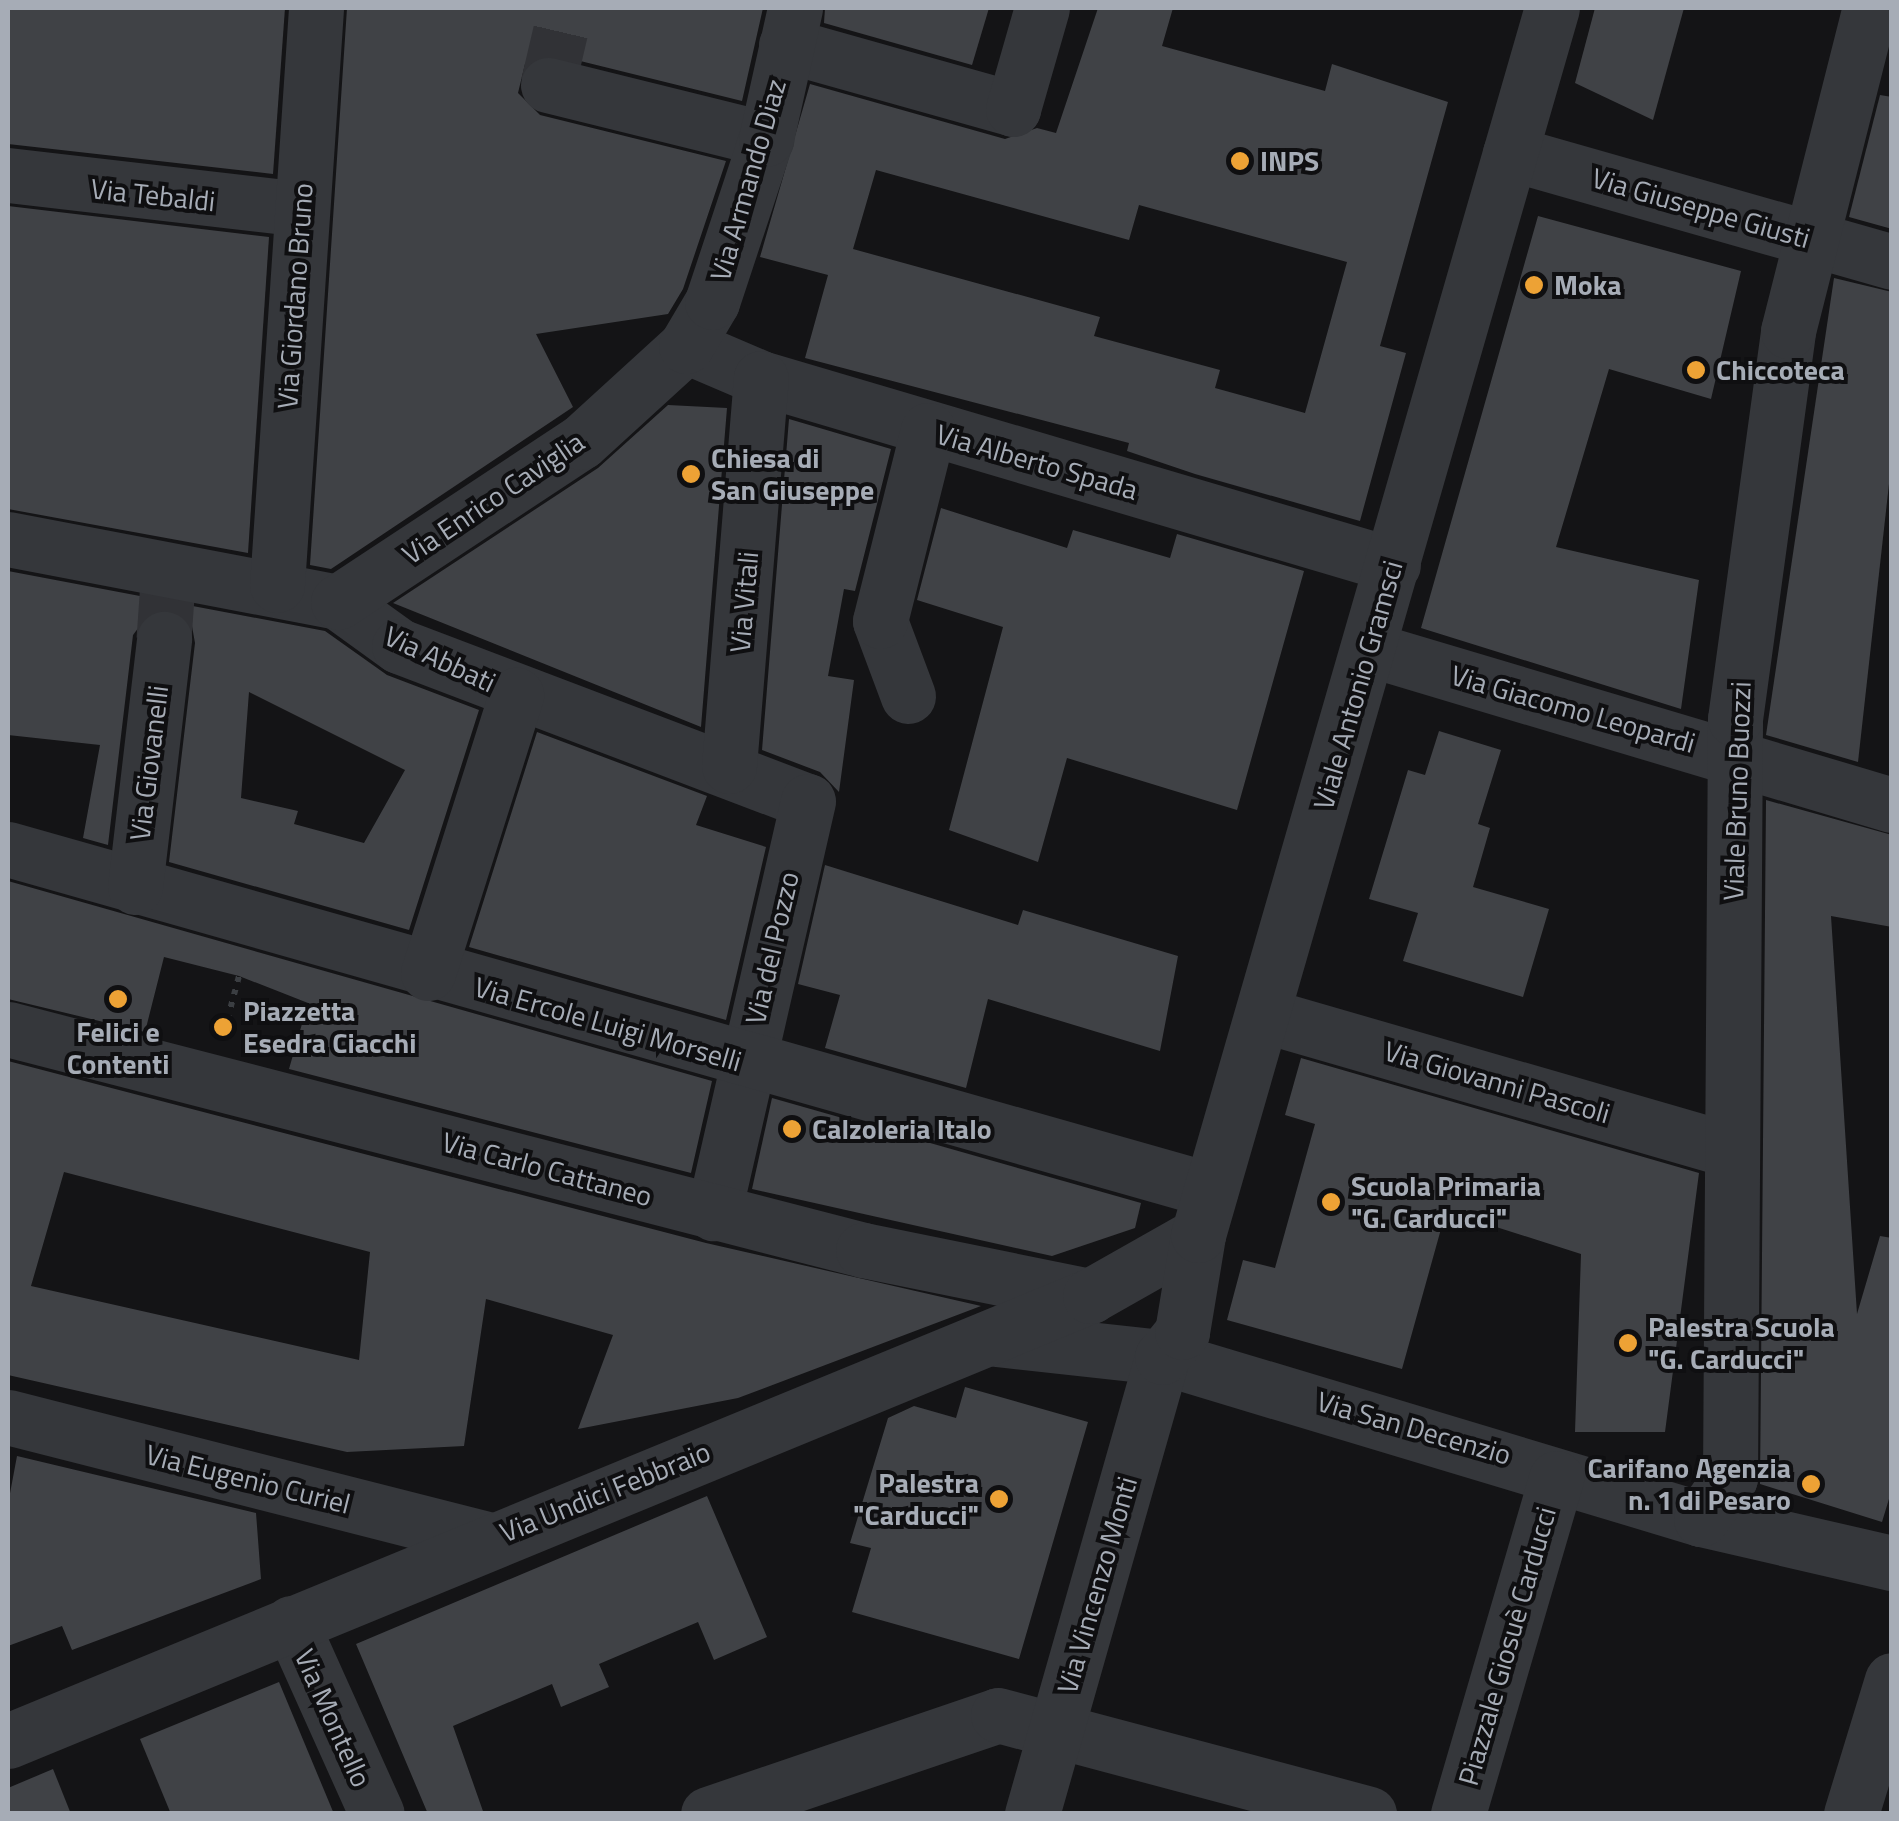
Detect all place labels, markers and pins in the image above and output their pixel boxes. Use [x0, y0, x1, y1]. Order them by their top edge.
place label: INPS [1260, 144, 1319, 178]
marker: INPS [1229, 150, 1251, 172]
place label: Moka [1554, 268, 1621, 302]
marker: Moka [1523, 274, 1545, 296]
place label: Chiccoteca [1716, 353, 1845, 387]
marker: Chiccoteca [1685, 359, 1707, 381]
place label: Chiesa di San Giuseppe [711, 441, 874, 507]
marker: Chiesa di San Giuseppe [680, 463, 702, 485]
marker: Felici e Contenti [107, 988, 129, 1010]
place label: Piazzetta Esedra Ciacchi [243, 994, 417, 1060]
place label: Felici e Contenti [67, 1015, 169, 1081]
marker: Piazzetta Esedra Ciacchi [212, 1016, 234, 1038]
place label: Calzoleria Italo [812, 1112, 992, 1146]
marker: Calzoleria Italo [781, 1118, 803, 1140]
place label: Scuola Primaria "G. Carducci" [1351, 1169, 1541, 1235]
marker: Scuola Primaria "G. Carducci" [1320, 1191, 1342, 1213]
place label: Palestra Scuola "G. Carducci" [1648, 1310, 1835, 1376]
marker: Palestra Scuola "G. Carducci" [1617, 1332, 1639, 1354]
place label: Carifano Agenzia n. 1 di Pesaro [1587, 1451, 1791, 1517]
place label: Palestra "Carducci" [853, 1466, 979, 1532]
marker: Carifano Agenzia n. 1 di Pesaro [1800, 1473, 1822, 1495]
marker: Palestra "Carducci" [988, 1488, 1010, 1510]

